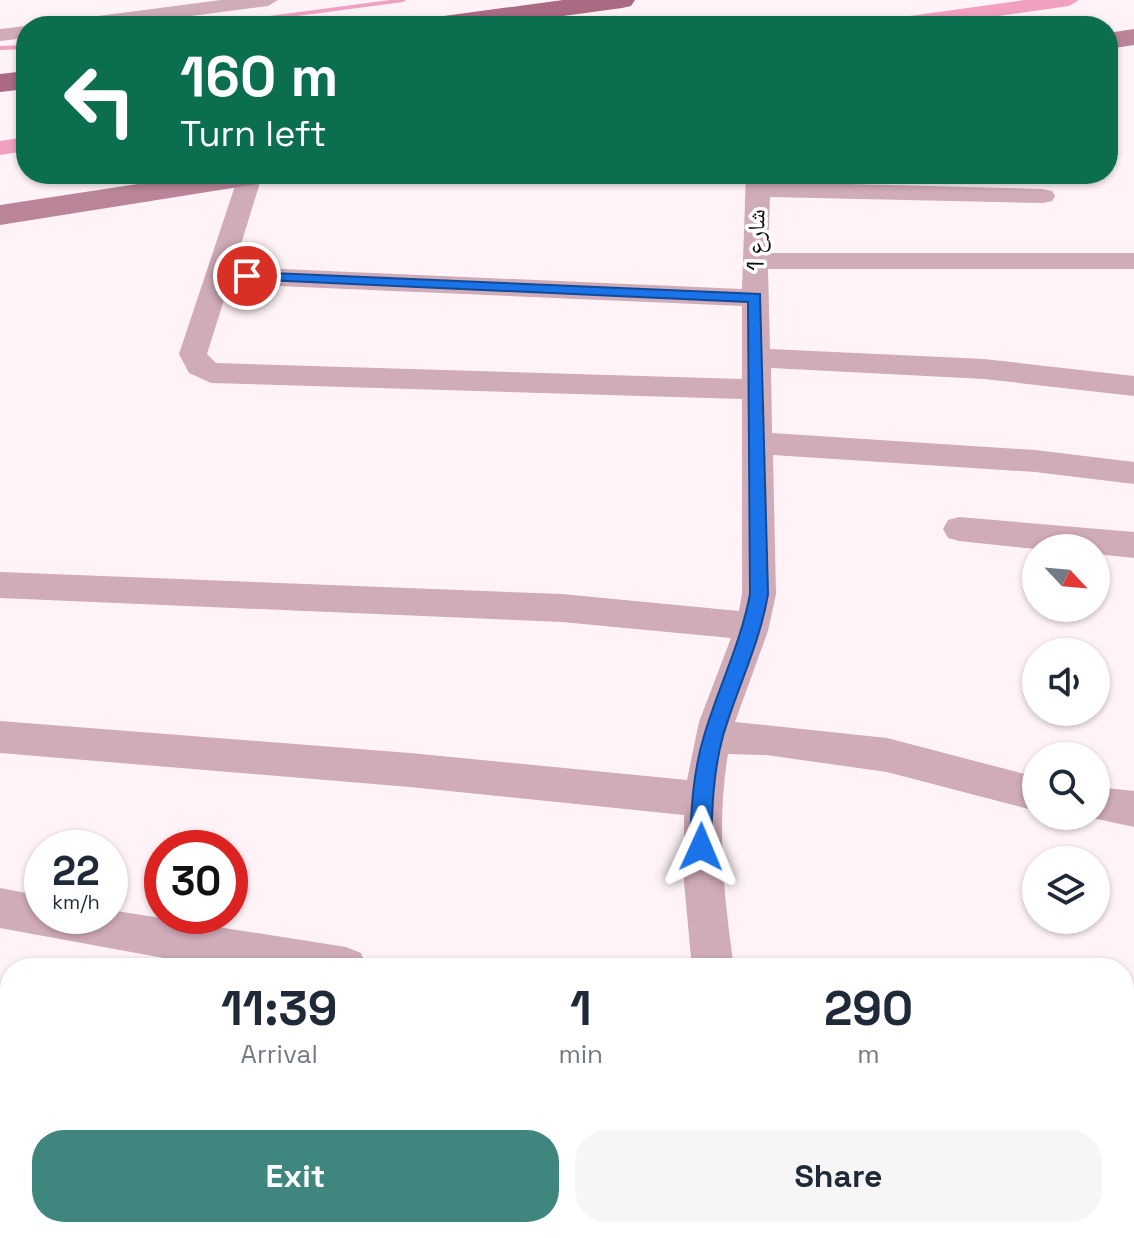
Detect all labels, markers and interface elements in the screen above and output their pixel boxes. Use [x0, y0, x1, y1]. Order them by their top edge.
text: 160 m [180, 41, 338, 112]
icon: left [48, 48, 152, 152]
text: Turn left [180, 111, 327, 157]
street label: شارع 1 [739, 209, 772, 271]
pin [213, 242, 281, 310]
icon: arrive [225, 254, 269, 298]
north arrow [1022, 534, 1110, 622]
map controls [1022, 534, 1110, 934]
button: sound [1022, 638, 1110, 726]
button: search [1022, 742, 1110, 830]
position arrow [659, 805, 743, 889]
speed limit sign: 30 [144, 830, 248, 934]
text: 22 [52, 846, 100, 897]
button: layers [1022, 846, 1110, 934]
text: km/h [52, 889, 100, 915]
text: 11:39 [221, 978, 337, 1039]
text: 1 [570, 978, 592, 1039]
text: 290 [824, 978, 913, 1039]
text: Arrival [241, 1037, 318, 1071]
text: min [558, 1037, 603, 1071]
text: m [857, 1037, 880, 1071]
button: Exit [32, 1130, 559, 1222]
button: Share [575, 1130, 1102, 1222]

